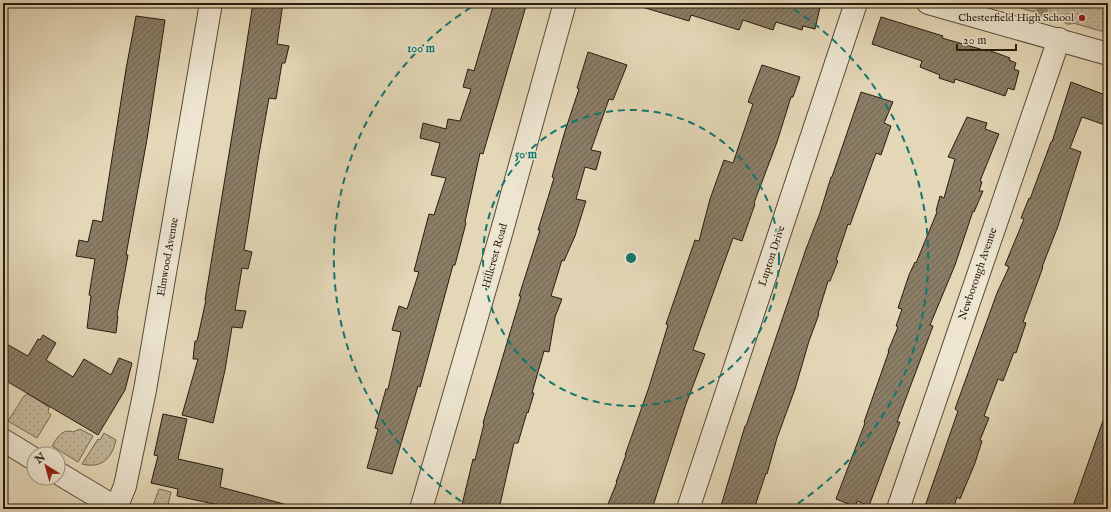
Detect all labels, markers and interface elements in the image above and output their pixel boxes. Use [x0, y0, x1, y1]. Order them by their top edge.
place label: Chesterfield High School [958, 11, 1074, 25]
marker: Chesterfield High School [1077, 13, 1087, 23]
scale bar [957, 26, 1016, 52]
text: 20 m [963, 33, 986, 48]
text: 100 m [407, 41, 436, 56]
text: 50 m [515, 147, 538, 162]
street label: Elmwood Avenue [154, 216, 182, 298]
street label: Hillcrest Road [479, 222, 511, 290]
street label: Lupton Drive [756, 224, 788, 288]
street label: Newborough Avenue [956, 226, 1000, 322]
centre of rings [624, 251, 638, 265]
north arrow [26, 446, 66, 486]
text: N [32, 450, 49, 468]

